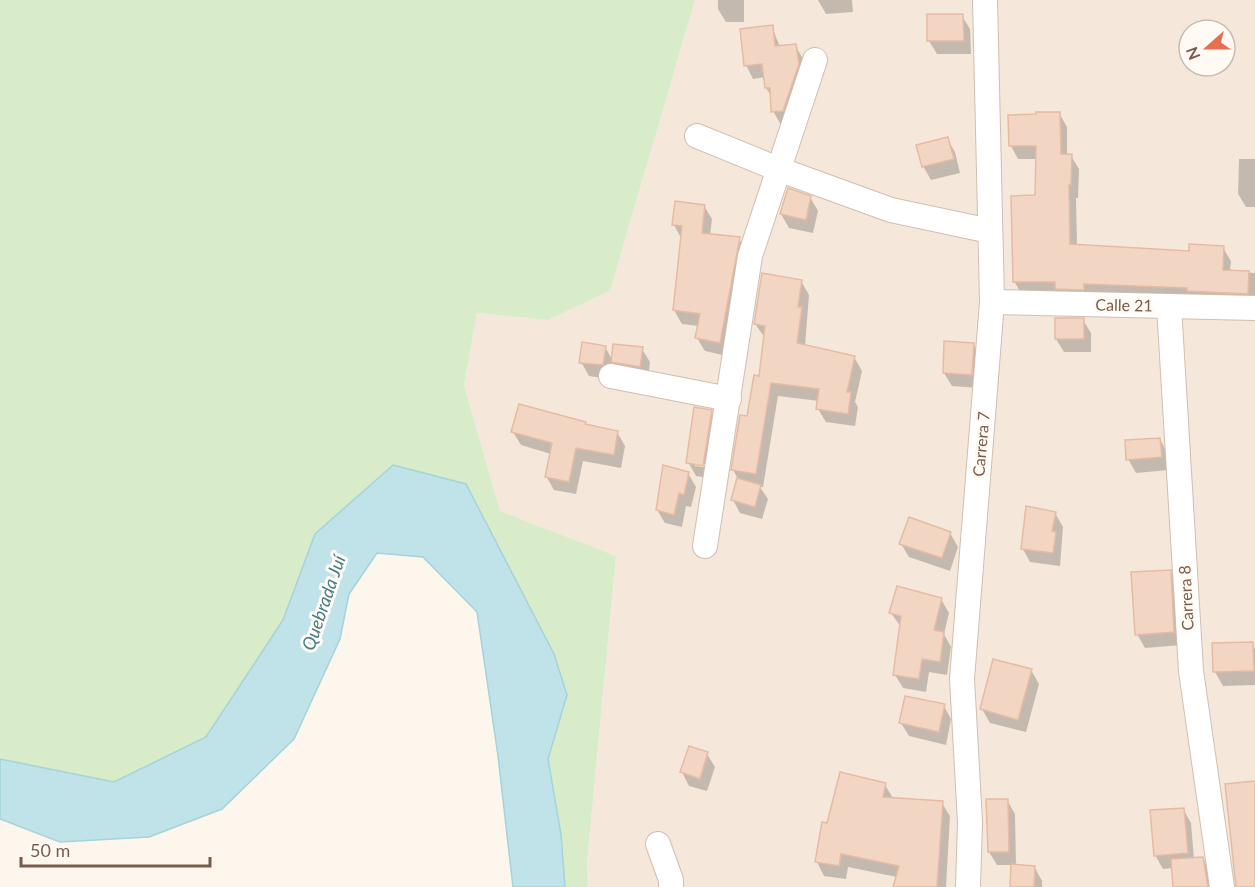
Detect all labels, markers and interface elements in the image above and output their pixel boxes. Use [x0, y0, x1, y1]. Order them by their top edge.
north arrow [1177, 18, 1237, 78]
text: N [1181, 44, 1204, 63]
street label: Calle 21 [1095, 295, 1153, 314]
street label: Carrera 7 [968, 411, 993, 477]
water label: Quebrada Juí [297, 551, 350, 653]
street label: Carrera 8 [1174, 565, 1197, 631]
scale bar [21, 830, 210, 868]
text: 50 m [30, 839, 70, 861]

